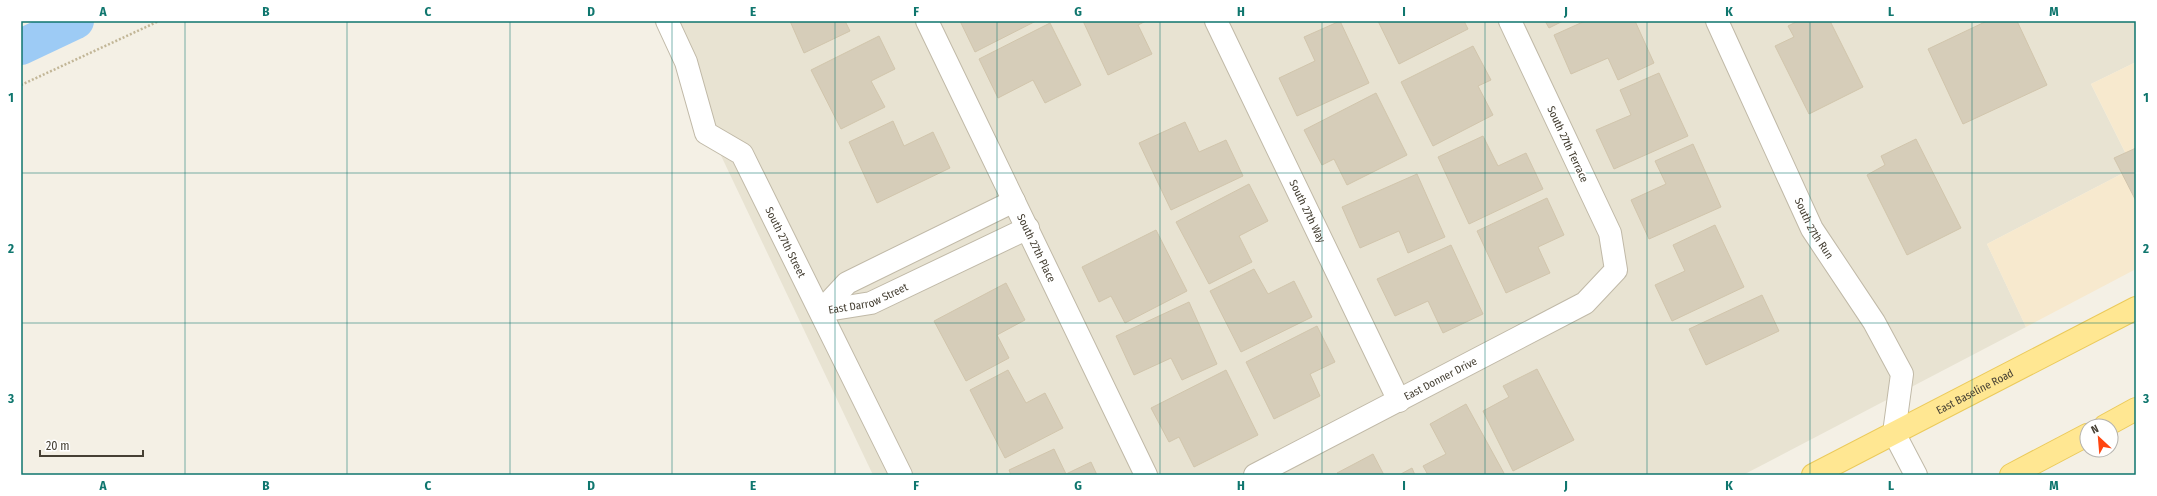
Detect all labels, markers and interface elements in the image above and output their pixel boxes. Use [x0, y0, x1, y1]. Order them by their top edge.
text: A [98, 4, 107, 19]
text: B [262, 4, 270, 19]
text: C [425, 4, 432, 19]
text: D [587, 4, 595, 19]
text: E [750, 4, 756, 19]
text: F [913, 4, 919, 19]
text: G [1074, 4, 1082, 19]
text: H [1237, 4, 1245, 19]
text: I [1402, 4, 1406, 19]
text: J [1563, 4, 1568, 19]
text: K [1725, 4, 1733, 19]
text: L [1888, 4, 1894, 19]
text: M [2049, 4, 2059, 19]
text: 1 [8, 90, 14, 105]
text: 1 [2143, 90, 2149, 105]
street label: South 27th Terrace [1544, 104, 1591, 184]
street label: South 27th Way [1286, 178, 1328, 245]
street label: South 27th Run [1792, 196, 1836, 261]
street label: South 27th Street [762, 205, 808, 280]
street label: South 27th Place [1014, 212, 1058, 284]
text: 2 [7, 241, 14, 256]
text: 2 [2142, 241, 2149, 256]
street label: East Darrow Street [827, 280, 910, 317]
street label: East Donner Drive [1402, 355, 1479, 403]
street label: East Baseline Road [1934, 367, 2016, 417]
text: 3 [7, 391, 14, 406]
text: 3 [2142, 391, 2149, 406]
north arrow [2079, 418, 2119, 458]
text: N [2089, 422, 2101, 437]
scale bar [40, 432, 143, 458]
text: 20 m [46, 439, 70, 453]
text: A [98, 478, 107, 493]
text: B [262, 478, 270, 493]
text: C [425, 478, 432, 493]
text: D [587, 478, 595, 493]
text: E [750, 478, 756, 493]
text: F [913, 478, 919, 493]
text: G [1074, 478, 1082, 493]
text: H [1237, 478, 1245, 493]
text: I [1402, 478, 1406, 493]
text: J [1563, 478, 1568, 493]
text: K [1725, 478, 1733, 493]
text: L [1888, 478, 1894, 493]
text: M [2049, 478, 2059, 493]

